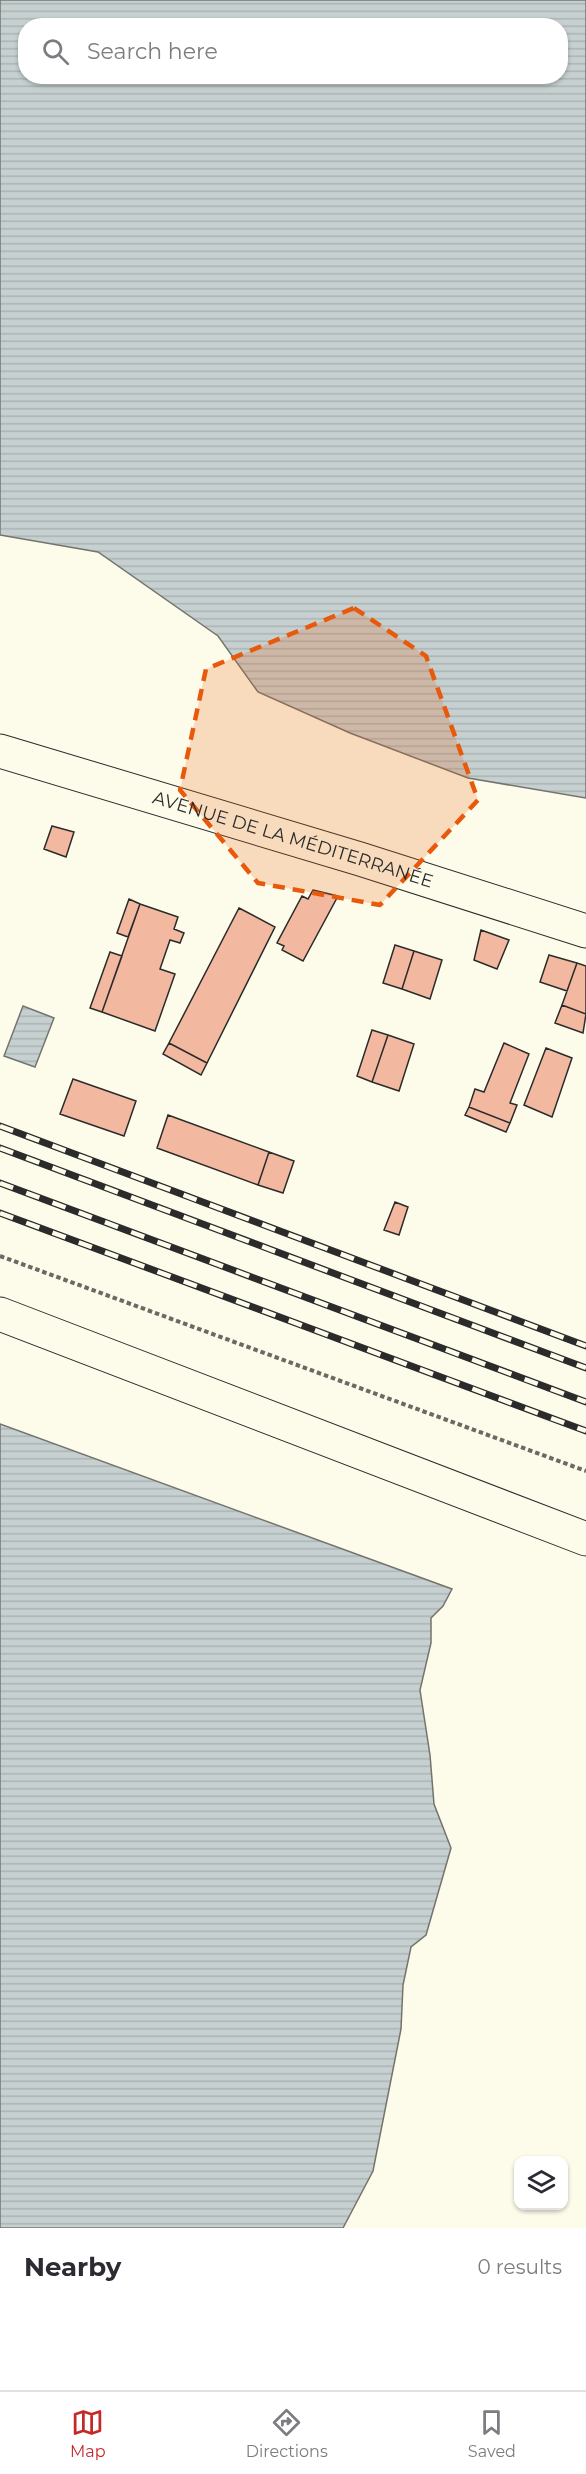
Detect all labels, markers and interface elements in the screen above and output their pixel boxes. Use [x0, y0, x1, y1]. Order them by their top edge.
search box [18, 18, 568, 84]
icon: search [39, 35, 72, 68]
text: Search here [87, 38, 218, 65]
street label: AVENUE DE LA MÉDITERRANÉE [150, 786, 436, 893]
map controls [514, 2156, 568, 2210]
button: layers [514, 2156, 568, 2210]
text: Nearby [24, 2251, 121, 2283]
text: 0 results [477, 2255, 562, 2279]
tab: Map [70, 2406, 106, 2461]
tab: Directions [246, 2406, 328, 2461]
tab: Saved [468, 2406, 516, 2461]

